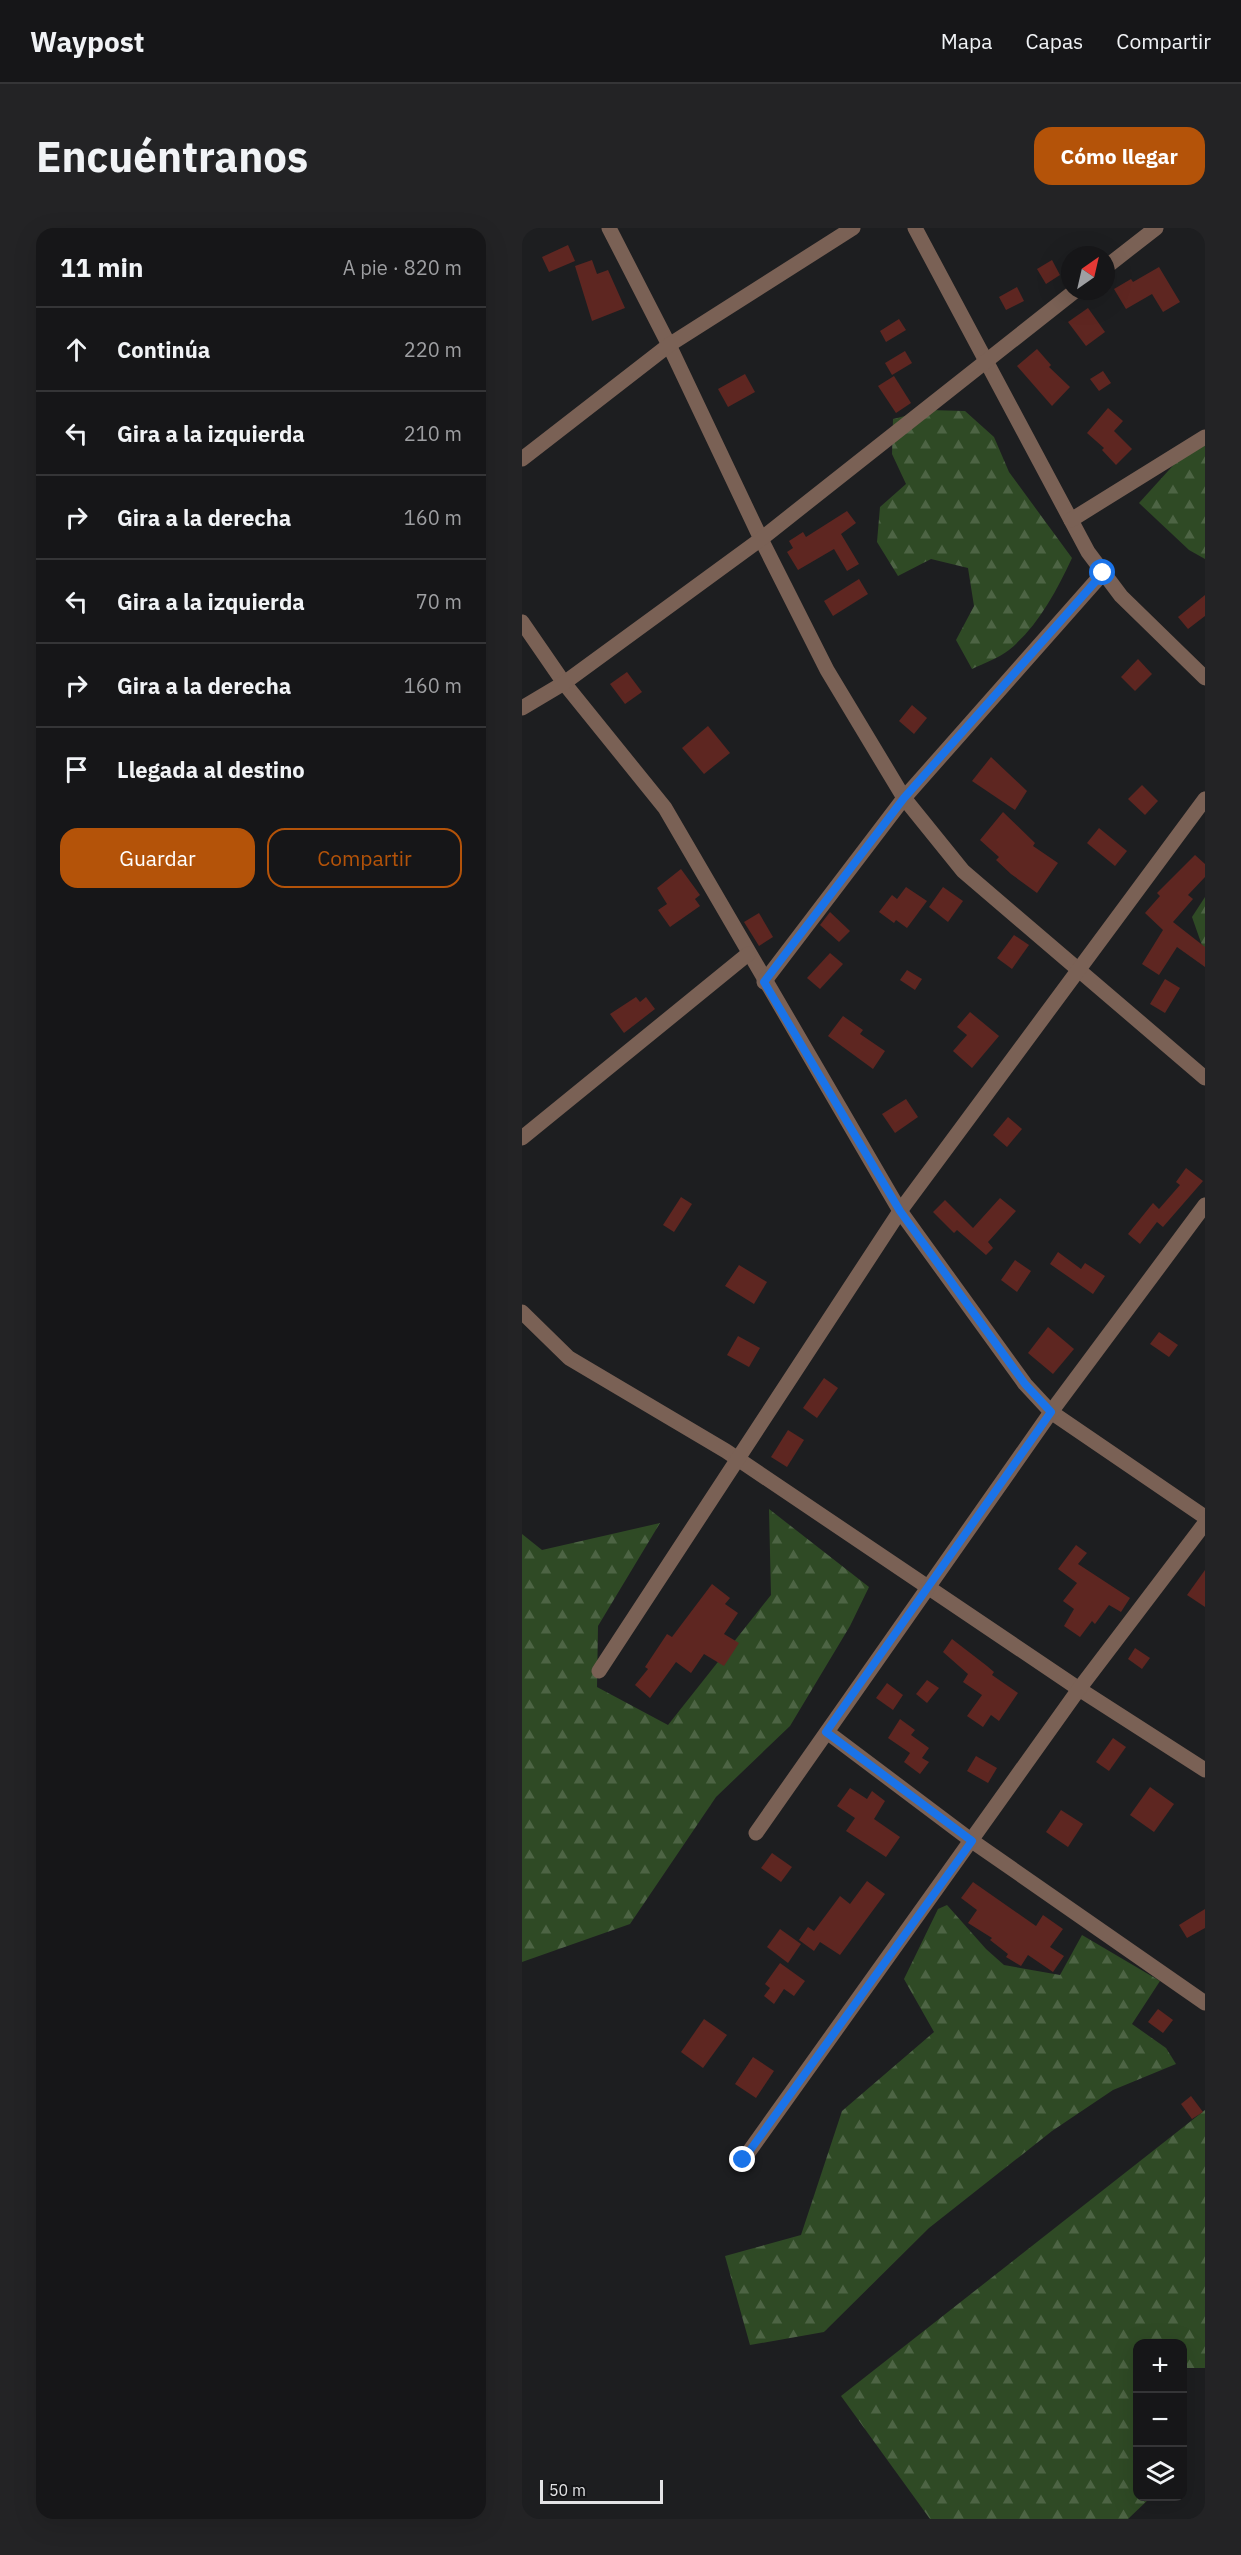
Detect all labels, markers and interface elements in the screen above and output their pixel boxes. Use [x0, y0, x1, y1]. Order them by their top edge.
text: Waypost [30, 23, 144, 60]
text: Mapa [941, 27, 992, 55]
text: Capas [1025, 27, 1083, 55]
text: Compartir [1116, 27, 1211, 55]
button: Cómo llegar [1034, 127, 1205, 185]
text: Encuéntranos [36, 129, 308, 184]
north arrow [1061, 246, 1115, 300]
text: 11 min [60, 250, 144, 284]
text: A pie · 820 m [343, 254, 462, 281]
icon: ahead [60, 333, 93, 366]
text: Continúa [117, 335, 210, 364]
text: 220 m [404, 336, 462, 363]
icon: left [60, 417, 93, 450]
text: Gira a la izquierda [117, 419, 305, 448]
text: 210 m [404, 420, 462, 447]
icon: right [60, 501, 93, 534]
text: Gira a la derecha [117, 503, 291, 532]
text: 160 m [404, 504, 462, 531]
route start [1089, 559, 1115, 585]
icon: left [60, 585, 93, 618]
text: Gira a la izquierda [117, 587, 305, 616]
text: 70 m [416, 588, 462, 615]
icon: right [60, 669, 93, 702]
text: Gira a la derecha [117, 671, 291, 700]
text: 160 m [404, 672, 462, 699]
icon: arrive [60, 753, 93, 786]
text: Llegada al destino [117, 755, 305, 784]
button: Guardar [60, 828, 255, 888]
button: Compartir [267, 828, 462, 888]
route end [729, 2146, 755, 2172]
map controls [1133, 2339, 1187, 2501]
button: + [1133, 2339, 1187, 2393]
button: − [1133, 2393, 1187, 2447]
button: layers [1133, 2447, 1187, 2501]
scale bar [540, 2477, 663, 2504]
text: 50 m [549, 2480, 586, 2500]

